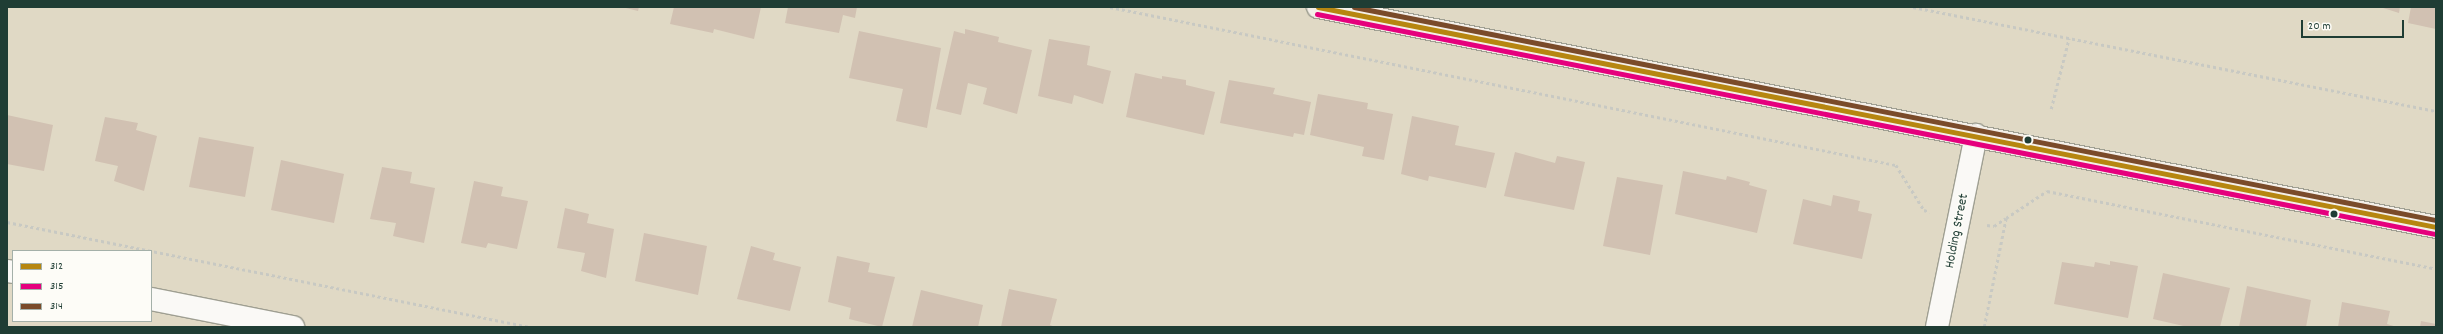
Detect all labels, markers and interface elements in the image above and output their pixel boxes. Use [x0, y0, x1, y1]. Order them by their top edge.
scale bar [2303, 12, 2406, 38]
text: 20 m [2308, 18, 2331, 35]
unlabelled marker [2023, 135, 2033, 145]
street label: Holding Street [1942, 192, 1972, 270]
unlabelled marker [2329, 209, 2339, 219]
legend [12, 250, 152, 322]
text: 312 [50, 258, 63, 275]
text: 315 [50, 278, 64, 295]
text: 314 [50, 298, 63, 315]

